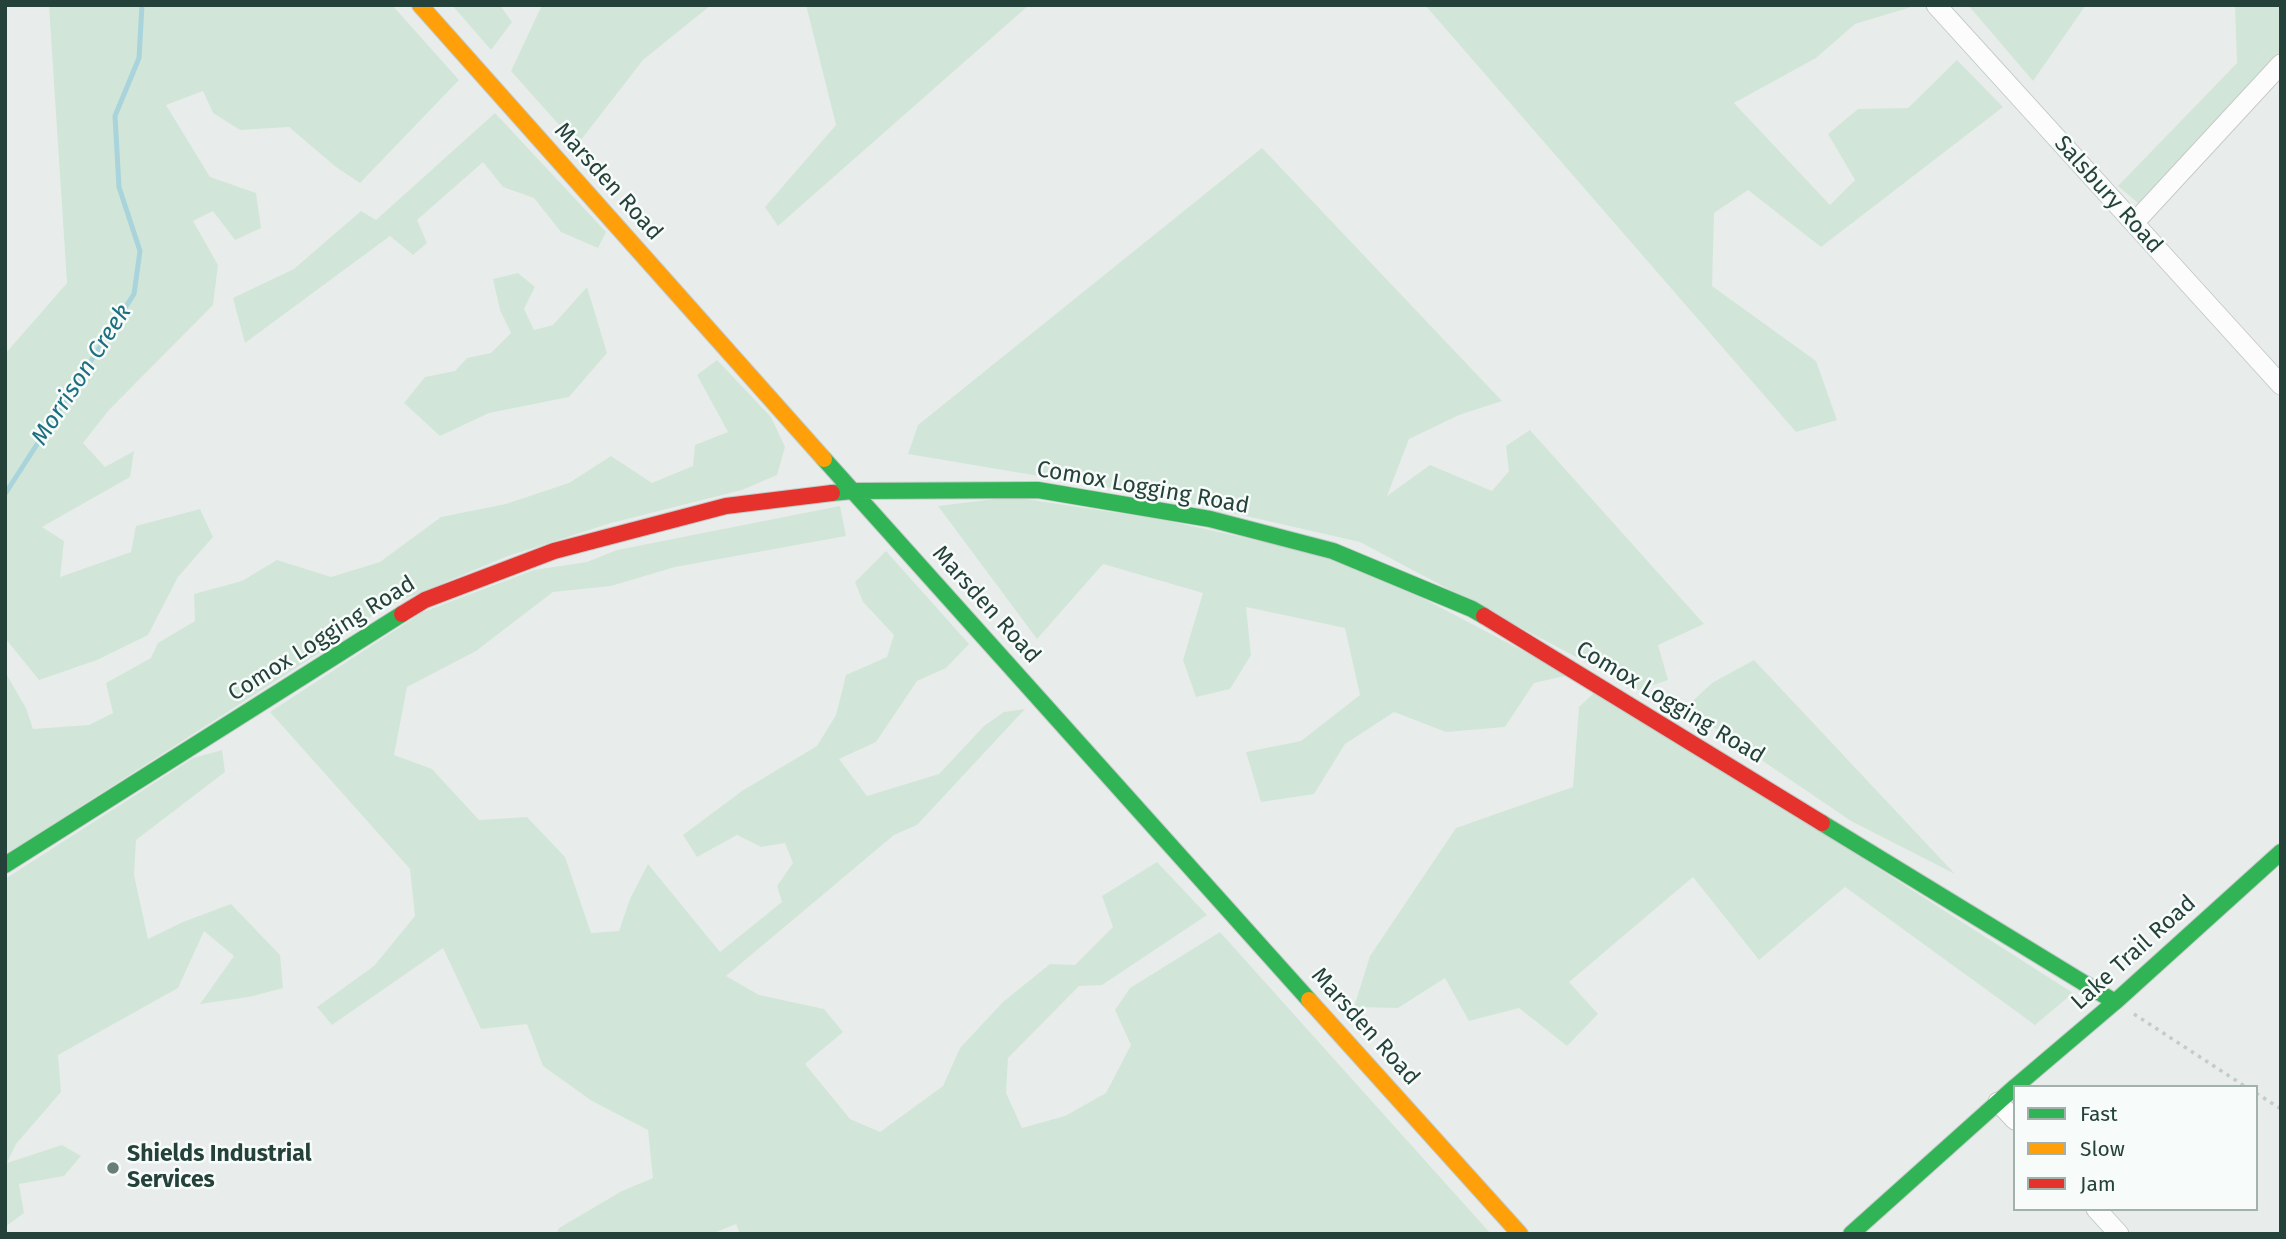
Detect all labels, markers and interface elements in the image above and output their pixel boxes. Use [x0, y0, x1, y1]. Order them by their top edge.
street label: Marsden Road [548, 118, 668, 246]
street label: Salsbury Road [2048, 131, 2168, 259]
water label: Morrison Creek [26, 299, 138, 451]
street label: Comox Logging Road [1035, 456, 1251, 520]
street label: Marsden Road [926, 541, 1046, 669]
street label: Comox Logging Road [223, 570, 421, 708]
street label: Comox Logging Road [1571, 636, 1769, 770]
street label: Lake Trail Road [2066, 890, 2202, 1016]
street label: Marsden Road [1305, 963, 1425, 1091]
legend [2013, 1085, 2258, 1211]
text: Fast [2080, 1101, 2118, 1127]
text: Slow [2080, 1136, 2125, 1162]
place label: Shields Industrial Services [127, 1141, 312, 1195]
marker: Shields Industrial Services [105, 1160, 121, 1176]
text: Jam [2080, 1171, 2116, 1197]

